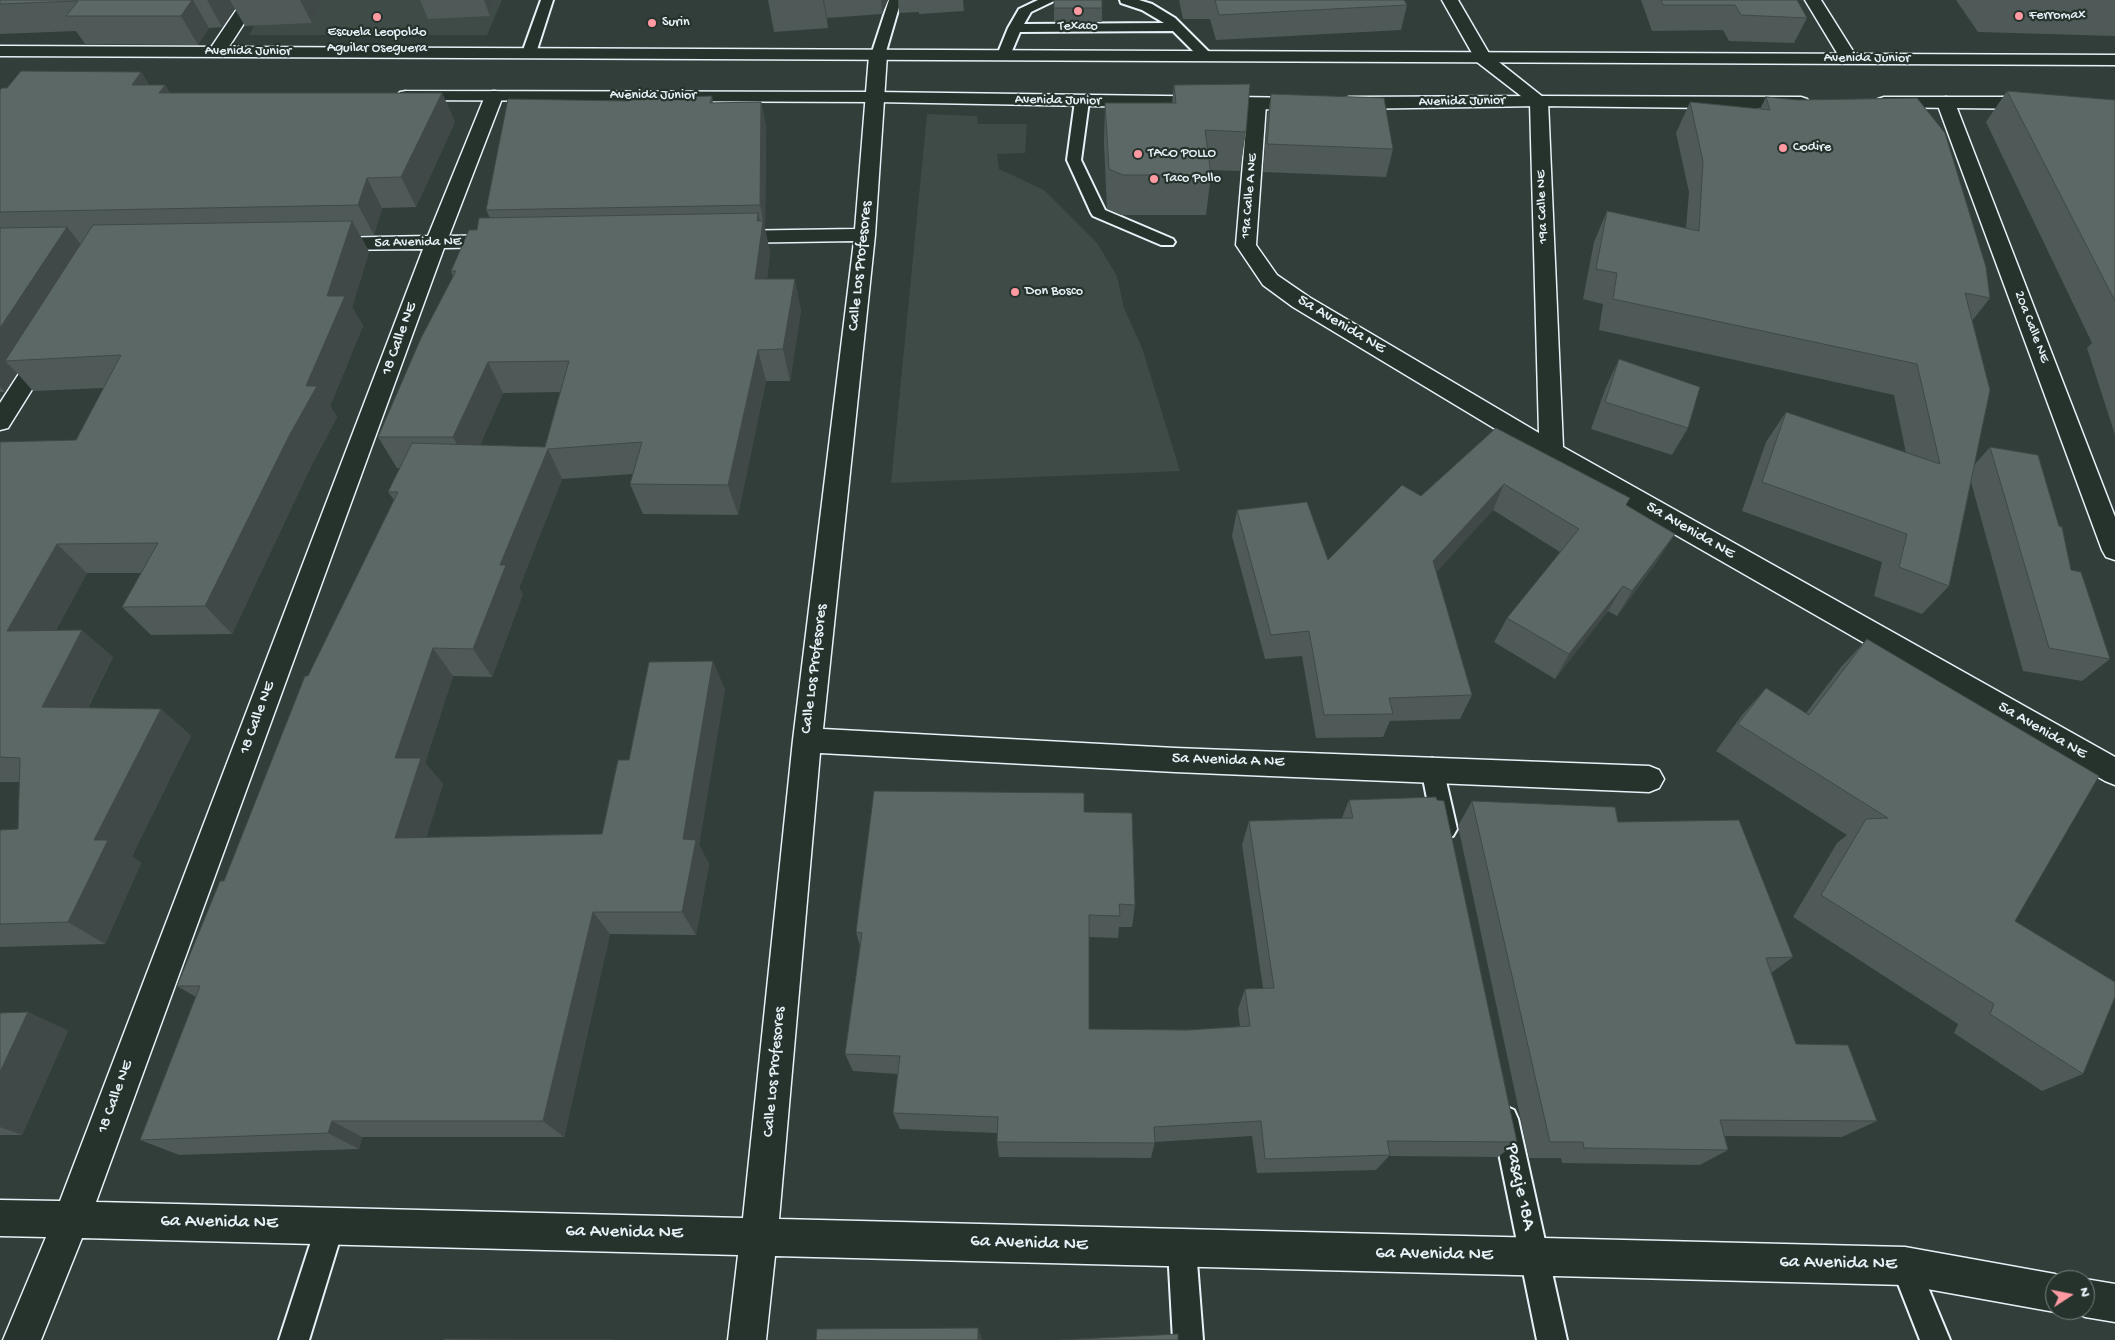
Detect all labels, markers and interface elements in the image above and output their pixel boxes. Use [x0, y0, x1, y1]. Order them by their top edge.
marker: Texaco [1072, 5, 1084, 17]
place label: Ferromax [2029, 8, 2086, 24]
marker: Ferromax [2013, 10, 2025, 22]
marker: Escuela Leopoldo Aguilar Oseguera [371, 11, 383, 23]
place label: Surin [662, 15, 690, 31]
marker: Surin [646, 17, 658, 29]
place label: Texaco [1058, 19, 1098, 35]
place label: Escuela Leopoldo Aguilar Oseguera [327, 25, 427, 58]
street label: Avenida Junior [205, 44, 291, 60]
street label: Avenida Junior [1824, 51, 1910, 67]
street label: Avenida Junior [610, 88, 696, 104]
street label: Avenida Junior [1015, 92, 1101, 110]
street label: Avenida Junior [1419, 93, 1505, 111]
place label: Codire [1793, 140, 1831, 156]
marker: Codire [1777, 142, 1789, 154]
place label: TACO POLLO [1148, 146, 1216, 162]
marker: TACO POLLO [1132, 148, 1144, 160]
street label: 19a Calle A NE [1238, 153, 1262, 239]
street label: 19a Calle NE [1533, 170, 1553, 244]
place label: Taco Pollo [1164, 171, 1221, 187]
marker: Taco Pollo [1148, 173, 1160, 185]
street label: Calle Los Profesores [845, 200, 877, 332]
street label: 5a Avenida NE [374, 234, 462, 252]
place label: Don Bosco [1025, 284, 1083, 300]
marker: Don Bosco [1009, 286, 1021, 298]
street label: 20a Calle NE [2010, 289, 2052, 365]
street label: 5a Avenida NE [1293, 291, 1389, 359]
street label: 18 Calle NE [378, 300, 422, 378]
street label: 5a Avenida NE [1642, 498, 1738, 564]
street label: Calle Los Profesores [798, 603, 832, 735]
street label: 18 Calle NE [236, 679, 280, 757]
street label: 5a Avenida NE [1994, 698, 2090, 764]
street label: 5a Avenida A NE [1171, 749, 1285, 773]
street label: Calle Los Profesores [760, 1006, 790, 1138]
street label: 18 Calle NE [94, 1058, 138, 1136]
street label: Pasaje 18A [1499, 1142, 1539, 1232]
street label: 6a Avenida NE [160, 1211, 278, 1235]
street label: 6a Avenida NE [565, 1221, 683, 1245]
street label: 6a Avenida NE [970, 1231, 1088, 1257]
street label: 6a Avenida NE [1375, 1243, 1493, 1267]
street label: 6a Avenida NE [1779, 1252, 1897, 1276]
north arrow [2045, 1270, 2095, 1320]
text: N [2075, 1286, 2093, 1298]

